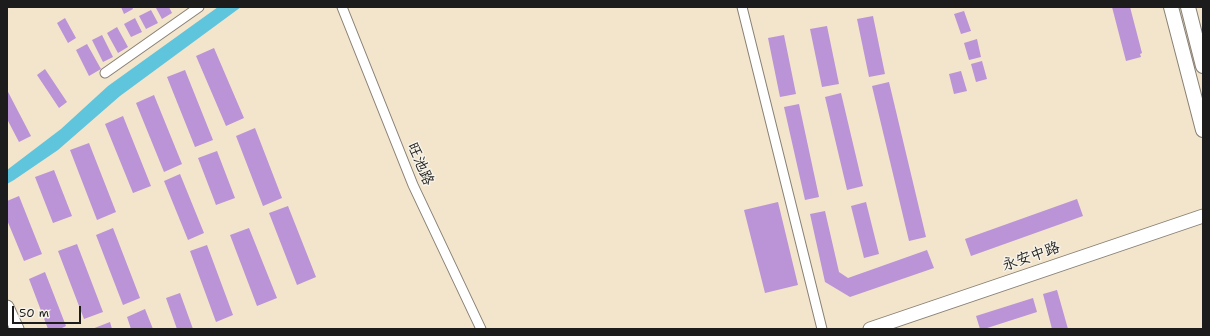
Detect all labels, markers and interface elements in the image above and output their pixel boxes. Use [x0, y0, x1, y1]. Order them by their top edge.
street label: 旺池路 [403, 140, 437, 188]
street label: 永安中路 [1000, 239, 1062, 275]
scale bar [14, 298, 83, 324]
text: 50 m [19, 305, 49, 321]

